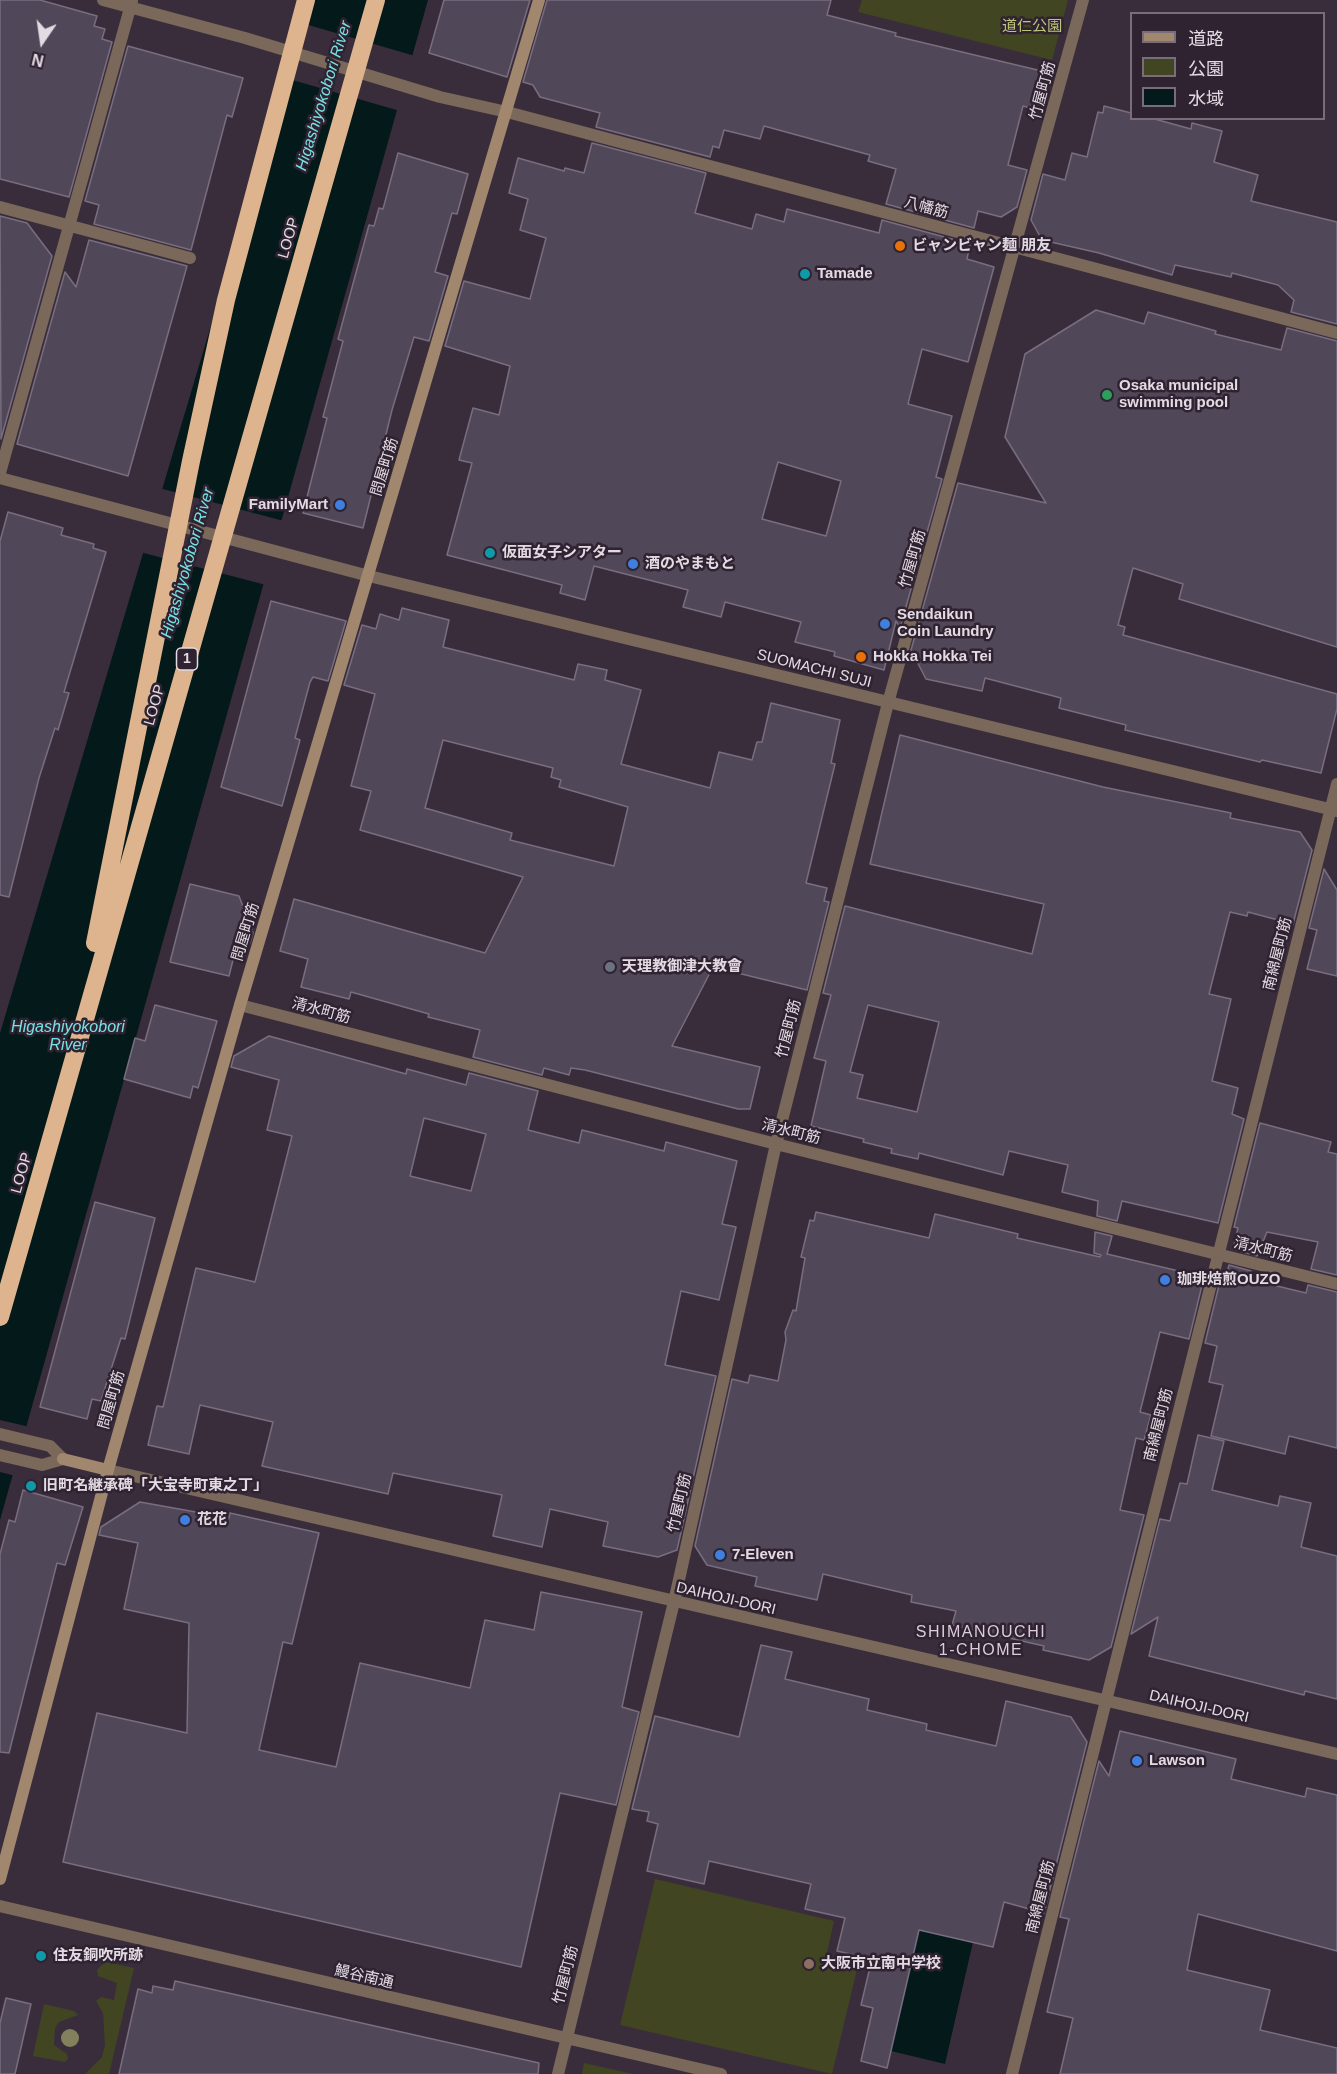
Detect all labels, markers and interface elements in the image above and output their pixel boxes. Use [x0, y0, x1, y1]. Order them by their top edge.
north arrow [12, 12, 72, 72]
legend [1130, 12, 1325, 120]
park label: 道仁公園 [1002, 18, 1062, 36]
water label: Higashiyokobori River [292, 19, 356, 173]
text: 道路 [1188, 29, 1224, 49]
text: N [30, 50, 45, 70]
text: 公園 [1188, 59, 1224, 79]
street label: 竹屋町筋 [1027, 60, 1059, 122]
text: 水域 [1188, 89, 1224, 109]
street label: 八幡筋 [902, 193, 950, 223]
street label: LOOP [275, 215, 303, 261]
place label: ビャンビャン麺 朋友 [912, 237, 1051, 255]
marker: ビャンビャン麺 朋友 [893, 239, 907, 253]
place label: Tamade [817, 265, 873, 283]
marker: Tamade [798, 267, 812, 281]
place label: Osaka municipal swimming pool [1119, 377, 1238, 412]
marker: Osaka municipal swimming pool [1100, 388, 1114, 402]
street label: 問屋町筋 [368, 436, 402, 498]
water label: Higashiyokobori River [157, 486, 219, 640]
place label: FamilyMart [249, 496, 328, 514]
marker: FamilyMart [333, 498, 347, 512]
street label: 竹屋町筋 [896, 528, 930, 590]
place label: 仮面女子シアター [502, 544, 622, 562]
marker: 仮面女子シアター [483, 546, 497, 560]
place label: 酒のやまもと [645, 555, 735, 573]
marker: 酒のやまもと [626, 557, 640, 571]
place label: Sendaikun Coin Laundry [897, 606, 994, 641]
marker: Sendaikun Coin Laundry [878, 617, 892, 631]
street label: SUOMACHI SUJI [755, 646, 873, 692]
road number: 1 [176, 648, 198, 670]
place label: Hokka Hokka Tei [873, 648, 992, 666]
marker: Hokka Hokka Tei [854, 650, 868, 664]
street label: LOOP [141, 682, 169, 728]
street label: 問屋町筋 [229, 901, 263, 963]
street label: 南綿屋町筋 [1260, 915, 1296, 993]
place label: 天理教御津大教會 [622, 958, 742, 976]
marker: 天理教御津大教會 [603, 960, 617, 974]
street label: 清水町筋 [290, 995, 352, 1027]
street label: 竹屋町筋 [773, 998, 805, 1060]
water label: Higashiyokobori River [11, 1018, 125, 1056]
street label: 清水町筋 [760, 1116, 822, 1148]
street label: LOOP [8, 1150, 36, 1196]
street label: 清水町筋 [1232, 1234, 1294, 1266]
place label: 珈琲焙煎OUZO [1177, 1271, 1280, 1289]
marker: 珈琲焙煎OUZO [1158, 1273, 1172, 1287]
street label: 問屋町筋 [95, 1369, 129, 1431]
street label: 南綿屋町筋 [1141, 1386, 1177, 1464]
street label: 竹屋町筋 [664, 1472, 696, 1534]
place label: 旧町名継承碑「大宝寺町東之丁」 [43, 1477, 268, 1495]
marker: 旧町名継承碑「大宝寺町東之丁」 [24, 1479, 38, 1493]
place label: 花花 [197, 1511, 227, 1529]
marker: 花花 [178, 1513, 192, 1527]
place label: 7-Eleven [732, 1546, 794, 1564]
marker: 7-Eleven [713, 1548, 727, 1562]
street label: DAIHOJI-DORI [674, 1579, 778, 1619]
district label: SHIMANOUCHI 1-CHOME [916, 1623, 1046, 1661]
street label: DAIHOJI-DORI [1147, 1687, 1251, 1727]
place label: Lawson [1149, 1752, 1205, 1770]
marker: Lawson [1130, 1754, 1144, 1768]
street label: 南綿屋町筋 [1023, 1858, 1059, 1936]
street label: 竹屋町筋 [550, 1944, 582, 2006]
place label: 住友銅吹所跡 [53, 1947, 143, 1965]
marker: 住友銅吹所跡 [34, 1949, 48, 1963]
place label: 大阪市立南中学校 [821, 1955, 941, 1973]
marker: 大阪市立南中学校 [802, 1957, 816, 1971]
street label: 鰻谷南通 [333, 1961, 395, 1993]

